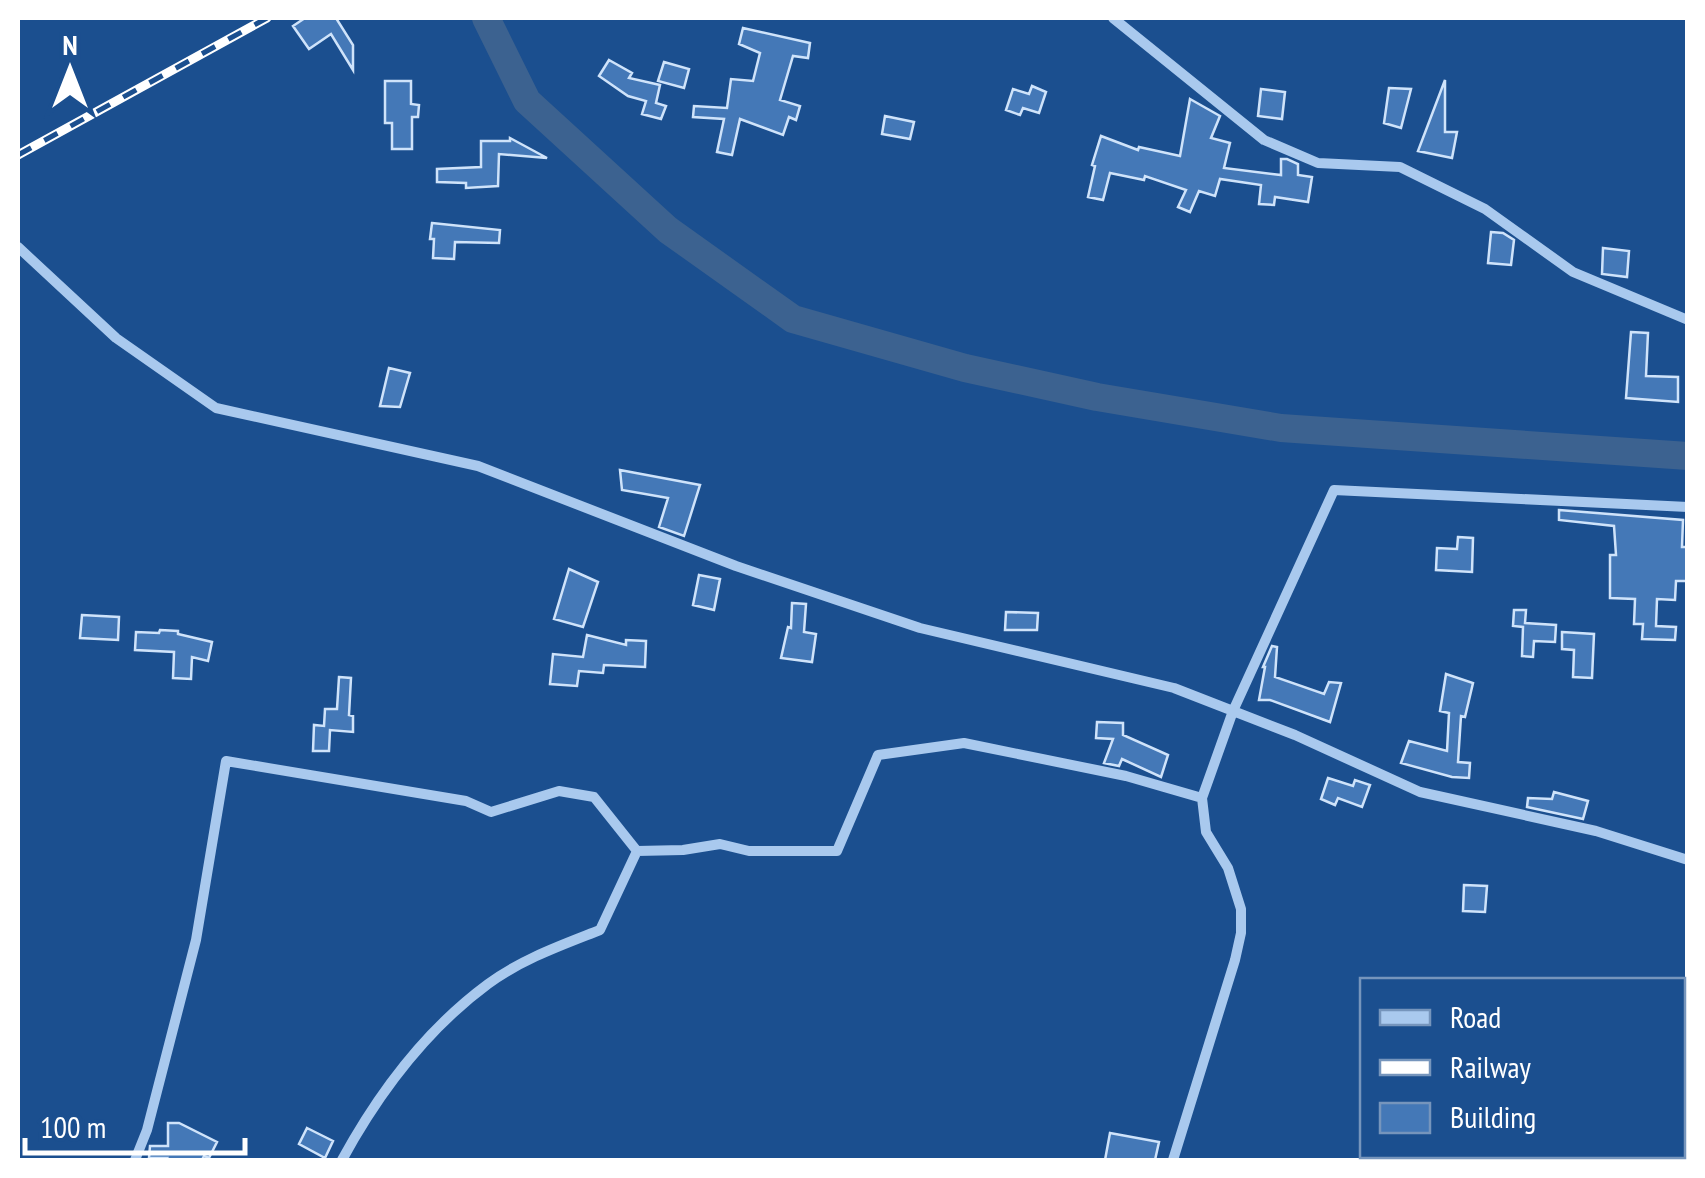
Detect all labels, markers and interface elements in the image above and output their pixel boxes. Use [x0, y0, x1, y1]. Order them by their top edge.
north arrow [20, 20, 120, 120]
text: N [62, 26, 78, 63]
legend [1360, 978, 1685, 1158]
text: Road [1450, 997, 1501, 1036]
text: Railway [1450, 1047, 1532, 1086]
scale bar [25, 1093, 245, 1155]
text: Building [1450, 1097, 1536, 1136]
text: 100 m [40, 1107, 106, 1146]

